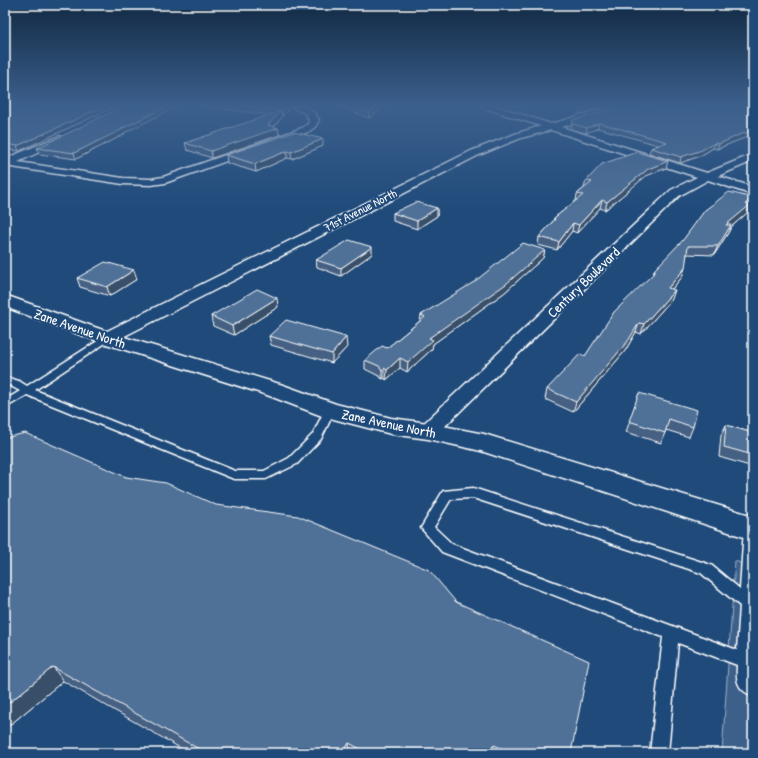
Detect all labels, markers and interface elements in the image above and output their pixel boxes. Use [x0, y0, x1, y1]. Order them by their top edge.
street label: 71st Avenue North [320, 184, 400, 236]
street label: Century Boulevard [543, 242, 625, 322]
street label: Zane Avenue North [32, 303, 128, 353]
street label: Zane Avenue North [340, 404, 438, 442]

